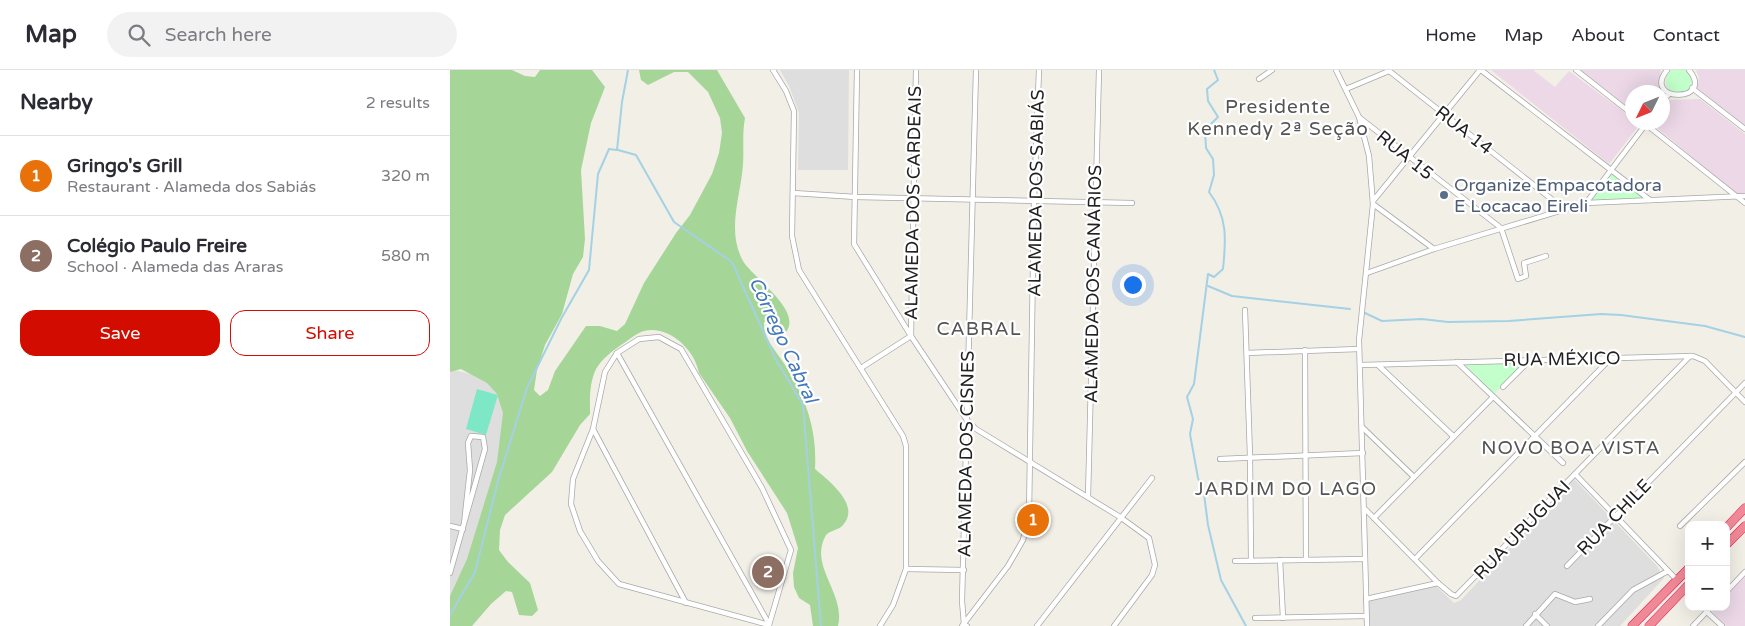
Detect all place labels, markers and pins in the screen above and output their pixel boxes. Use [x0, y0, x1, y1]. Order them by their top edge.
place label: Organize Empacotadora E Locacao Eireli [1454, 174, 1662, 217]
marker: Organize Empacotadora E Locacao Eireli [1438, 189, 1450, 201]
pin: 1 [1017, 501, 1049, 539]
pin: 2 [752, 553, 784, 591]

